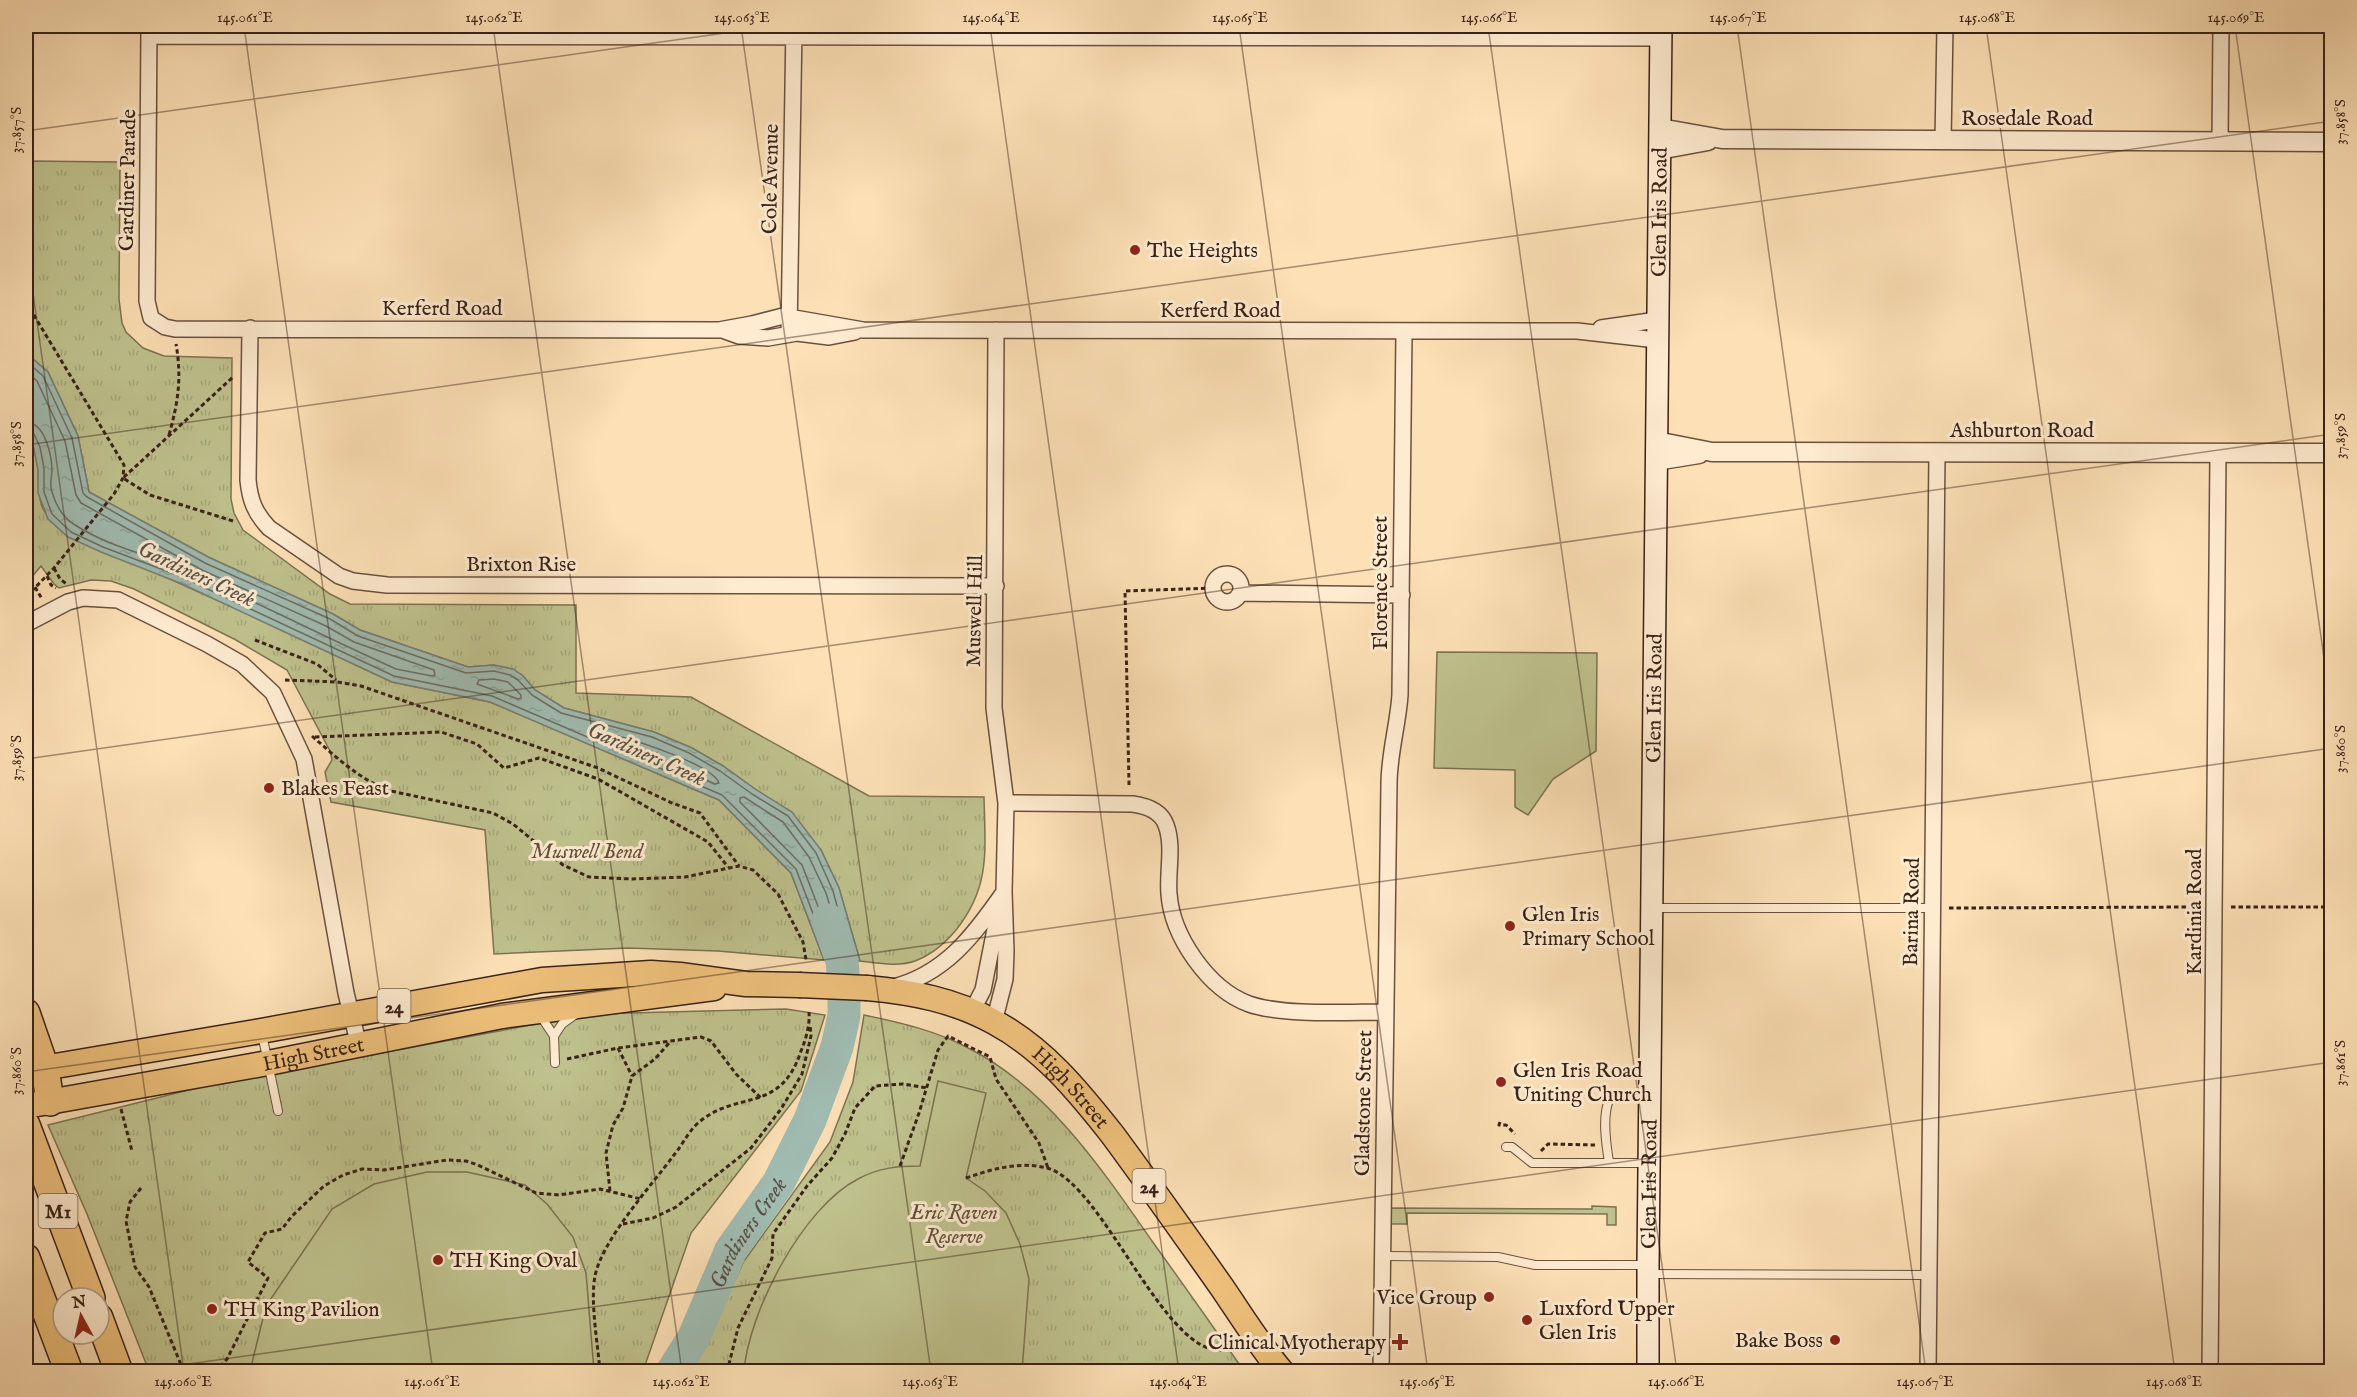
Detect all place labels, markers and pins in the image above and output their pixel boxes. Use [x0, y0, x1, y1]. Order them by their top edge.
place label: The Heights [1147, 238, 1258, 265]
marker: The Heights [1128, 243, 1142, 257]
place label: Blakes Feast [281, 776, 389, 803]
marker: Blakes Feast [262, 781, 276, 795]
place label: Glen Iris Primary School [1522, 902, 1655, 953]
marker: Glen Iris Primary School [1503, 919, 1517, 933]
place label: Glen Iris Road Uniting Church [1513, 1058, 1652, 1109]
marker: Glen Iris Road Uniting Church [1494, 1075, 1508, 1089]
place label: TH King Oval [450, 1248, 578, 1275]
marker: TH King Oval [431, 1253, 445, 1267]
place label: Vice Group [1376, 1285, 1477, 1312]
marker: Vice Group [1482, 1290, 1496, 1304]
place label: Luxford Upper Glen Iris [1539, 1296, 1675, 1347]
place label: TH King Pavilion [224, 1297, 379, 1324]
marker: TH King Pavilion [205, 1302, 219, 1316]
marker: Luxford Upper Glen Iris [1520, 1313, 1534, 1327]
place label: Bake Boss [1735, 1328, 1823, 1355]
place label: Clinical Myotherapy [1208, 1330, 1387, 1357]
marker: Clinical Myotherapy [1391, 1333, 1409, 1351]
marker: Bake Boss [1828, 1333, 1842, 1347]

